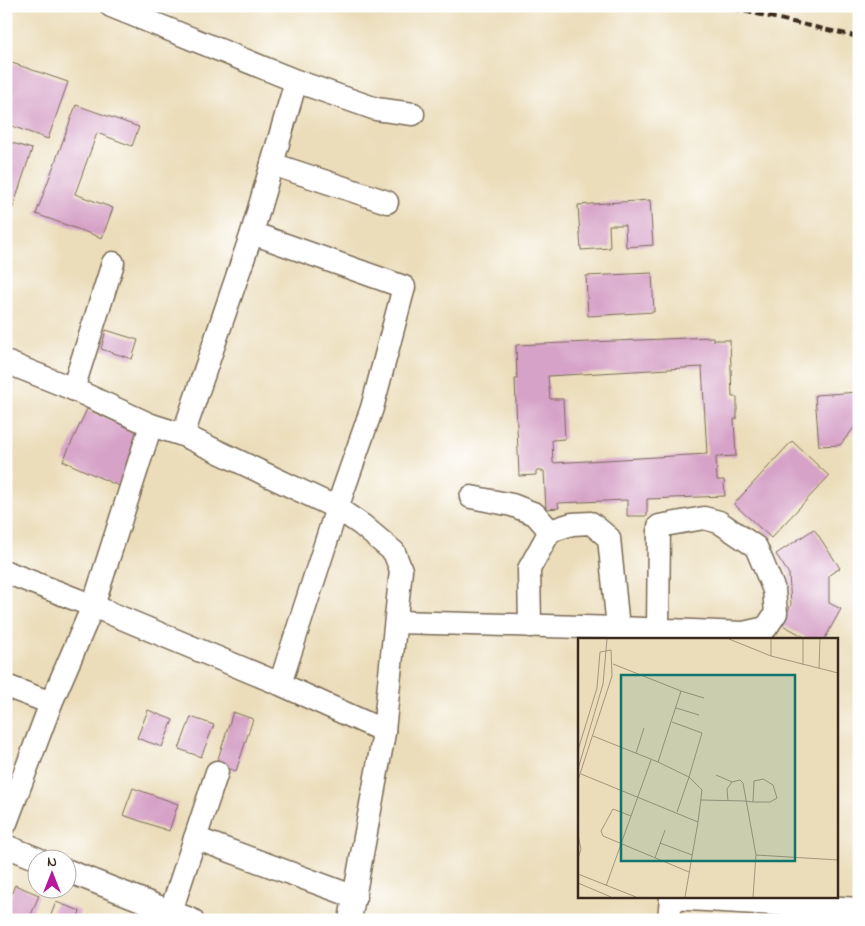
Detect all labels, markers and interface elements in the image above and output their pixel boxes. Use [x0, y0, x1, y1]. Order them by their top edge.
inset map [578, 638, 838, 898]
north arrow [28, 848, 78, 898]
text: N [47, 852, 57, 873]

